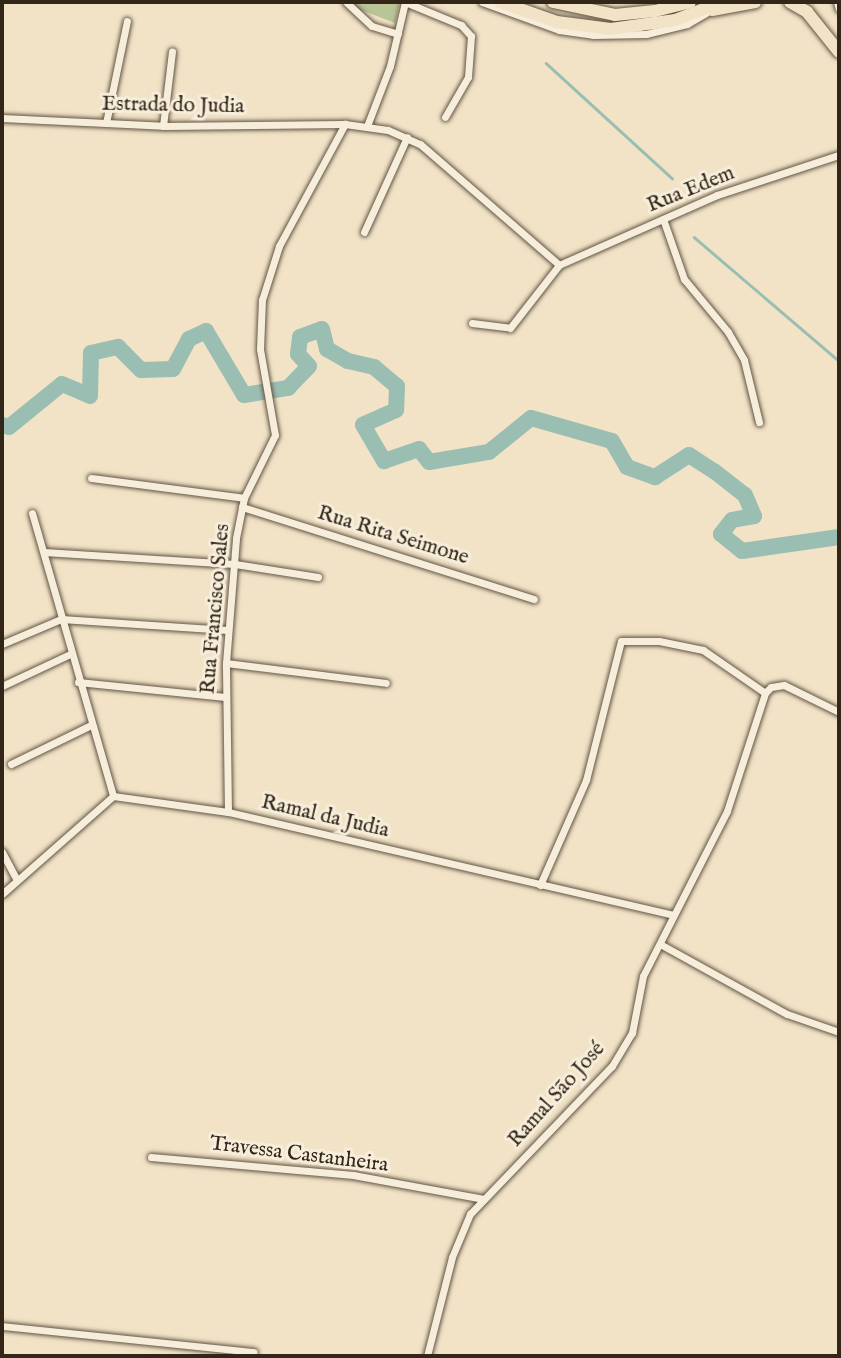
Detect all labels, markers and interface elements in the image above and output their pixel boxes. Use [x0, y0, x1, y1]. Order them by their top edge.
street label: Estrada do Judia [101, 92, 245, 120]
street label: Rua Edem [644, 161, 738, 219]
street label: Rua Rita Seimone [314, 501, 472, 571]
street label: Rua Francisco Sales [196, 523, 236, 695]
street label: Ramal da Judia [259, 790, 391, 844]
street label: Ramal São José [503, 1037, 611, 1153]
street label: Travessa Castanheira [208, 1132, 390, 1178]

